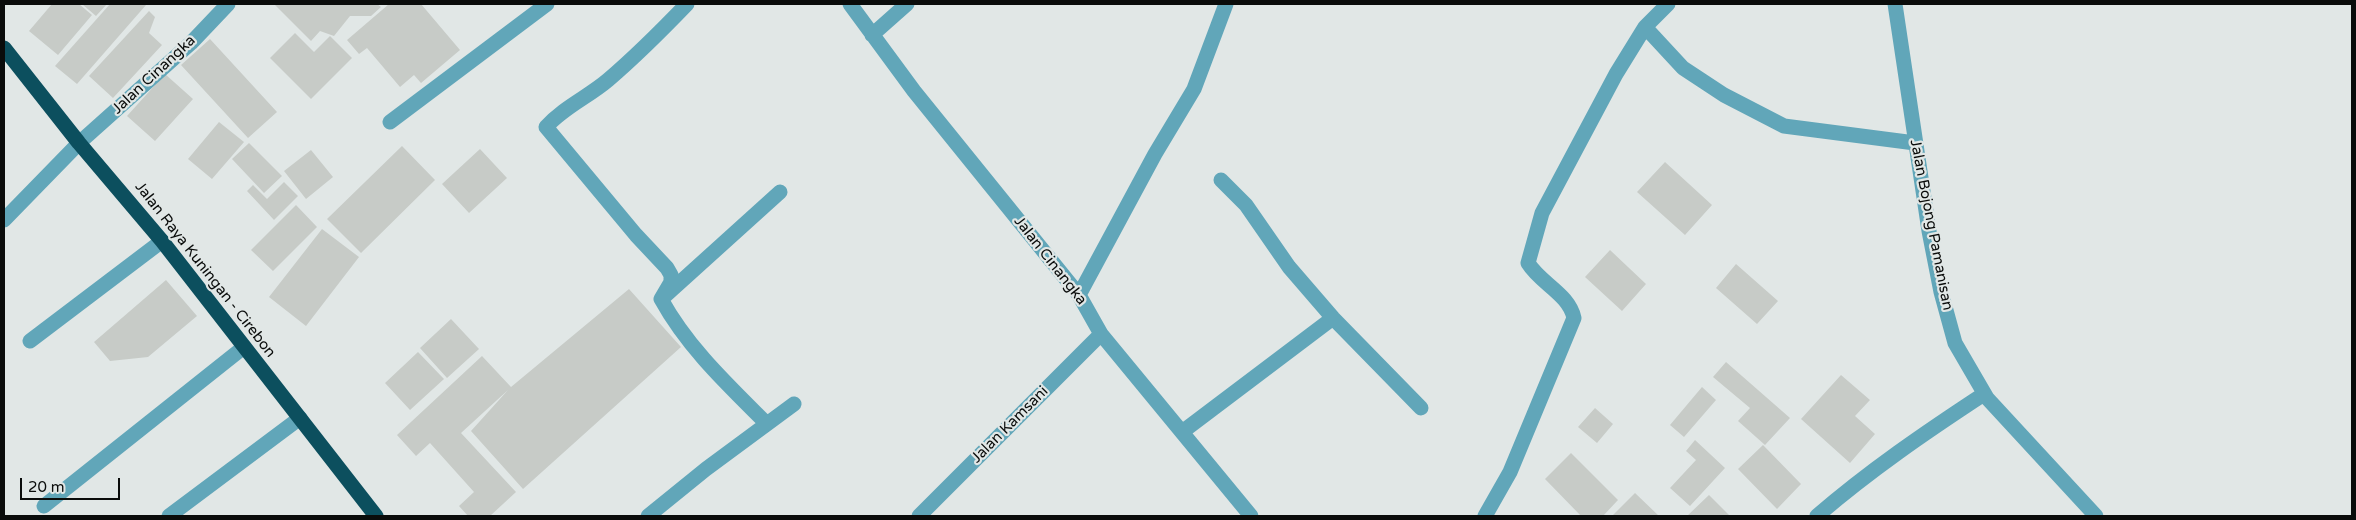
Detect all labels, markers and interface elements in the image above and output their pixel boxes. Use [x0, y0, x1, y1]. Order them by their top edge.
street label: Jalan Cinangka [109, 32, 199, 118]
street label: Jalan Bojong Pamanisan [1906, 138, 1956, 312]
street label: Jalan Raya Kuningan - Cirebon [131, 179, 279, 361]
street label: Jalan Cinangka [1010, 213, 1090, 309]
street label: Jalan Kamsani [968, 383, 1052, 467]
scale bar [22, 468, 122, 500]
text: 20 m [28, 478, 65, 496]

